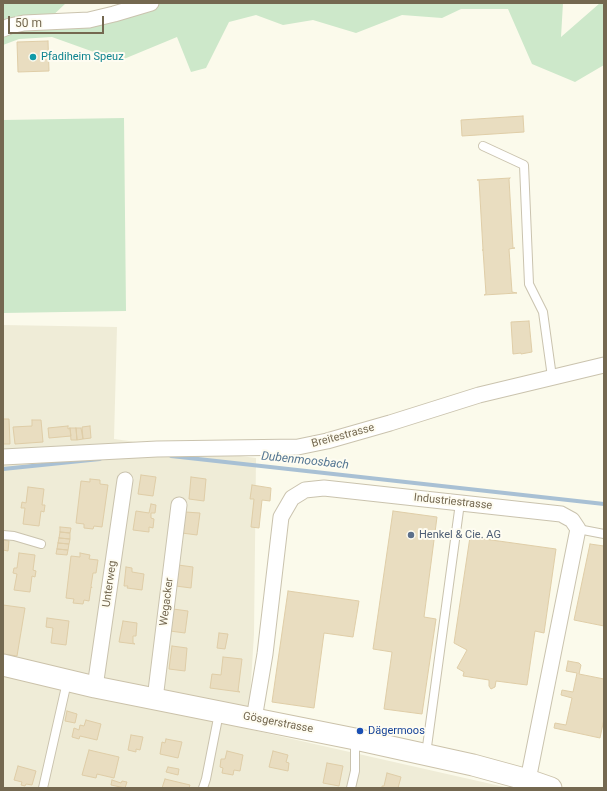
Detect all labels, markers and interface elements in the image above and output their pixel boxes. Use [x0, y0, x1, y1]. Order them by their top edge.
scale bar [10, 8, 106, 34]
text: 50 m [15, 16, 42, 30]
place label: Pfadiheim Speuz [41, 50, 124, 64]
marker: Pfadiheim Speuz [28, 52, 38, 62]
street label: Breitestrasse [310, 421, 376, 451]
water label: Dubenmoosbach [260, 449, 350, 473]
street label: Industriestrasse [413, 491, 493, 513]
place label: Henkel & Cie. AG [419, 528, 501, 542]
marker: Henkel & Cie. AG [406, 530, 416, 540]
street label: Unterweg [100, 560, 120, 608]
street label: Wegacker [158, 577, 176, 627]
street label: Gösgerstrasse [242, 710, 314, 736]
place label: Dägermoos [368, 724, 425, 738]
marker: Dägermoos [355, 726, 365, 736]

